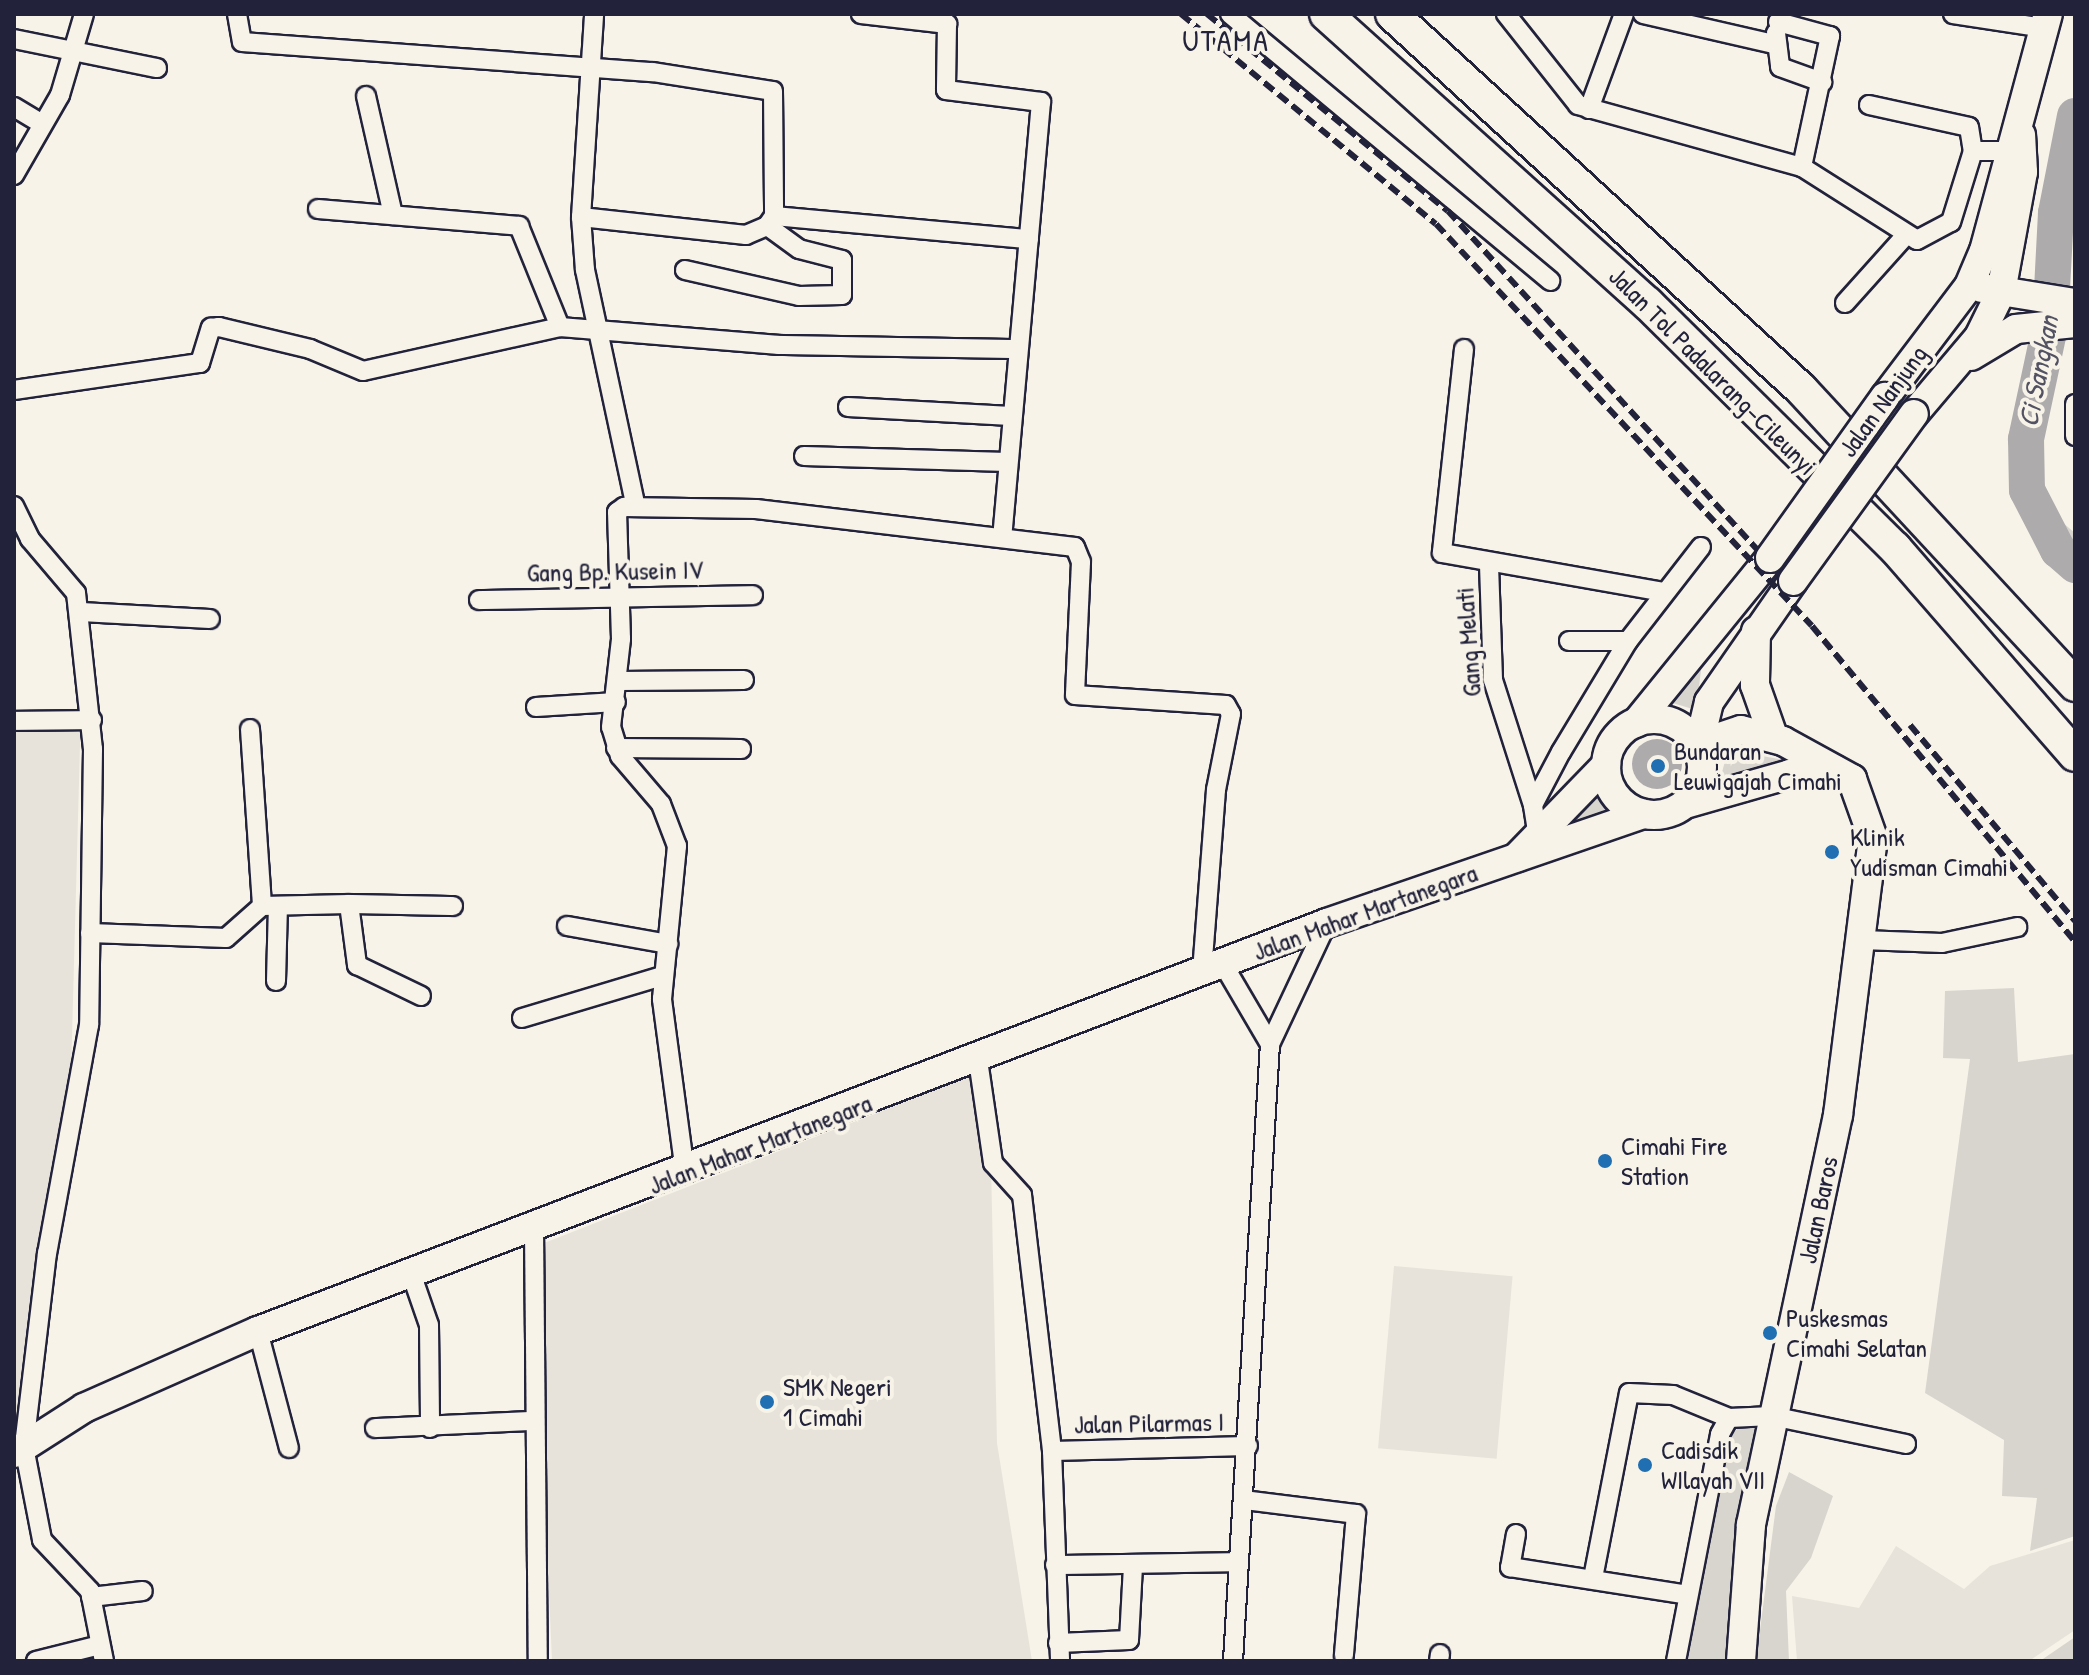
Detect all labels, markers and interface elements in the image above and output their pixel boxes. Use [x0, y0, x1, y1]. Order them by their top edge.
district label: UTAMA [1182, 22, 1270, 58]
street label: Jalan Tol Padalarang–Cileunyi [1603, 261, 1823, 481]
water label: Ci Sangkan [2011, 313, 2065, 429]
street label: Jalan Nanjung [1832, 339, 1934, 463]
street label: Gang Bp. Kusein IV [527, 554, 703, 588]
street label: Gang Melati [1449, 586, 1487, 698]
place label: Bundaran Leuwigajah Cimahi [1674, 735, 1842, 796]
marker: Bundaran Leuwigajah Cimahi [1649, 757, 1667, 775]
place label: Klinik Yudisman Cimahi [1850, 821, 2008, 882]
marker: Klinik Yudisman Cimahi [1821, 841, 1843, 863]
street label: Jalan Mahar Martanegara [1249, 857, 1481, 967]
street label: Jalan Mahar Martanegara [644, 1087, 876, 1201]
place label: Cimahi Fire Station [1621, 1130, 1728, 1192]
marker: Cimahi Fire Station [1596, 1152, 1614, 1170]
street label: Jalan Baros [1791, 1154, 1845, 1266]
place label: Puskesmas Cimahi Selatan [1786, 1302, 1927, 1364]
marker: Puskesmas Cimahi Selatan [1761, 1324, 1779, 1342]
place label: SMK Negeri 1 Cimahi [783, 1371, 892, 1432]
marker: SMK Negeri 1 Cimahi [758, 1393, 776, 1411]
street label: Jalan Pilarmas I [1074, 1406, 1224, 1440]
place label: Cadisdik WIlayah VII [1661, 1434, 1765, 1496]
marker: Cadisdik WIlayah VII [1636, 1456, 1654, 1474]

